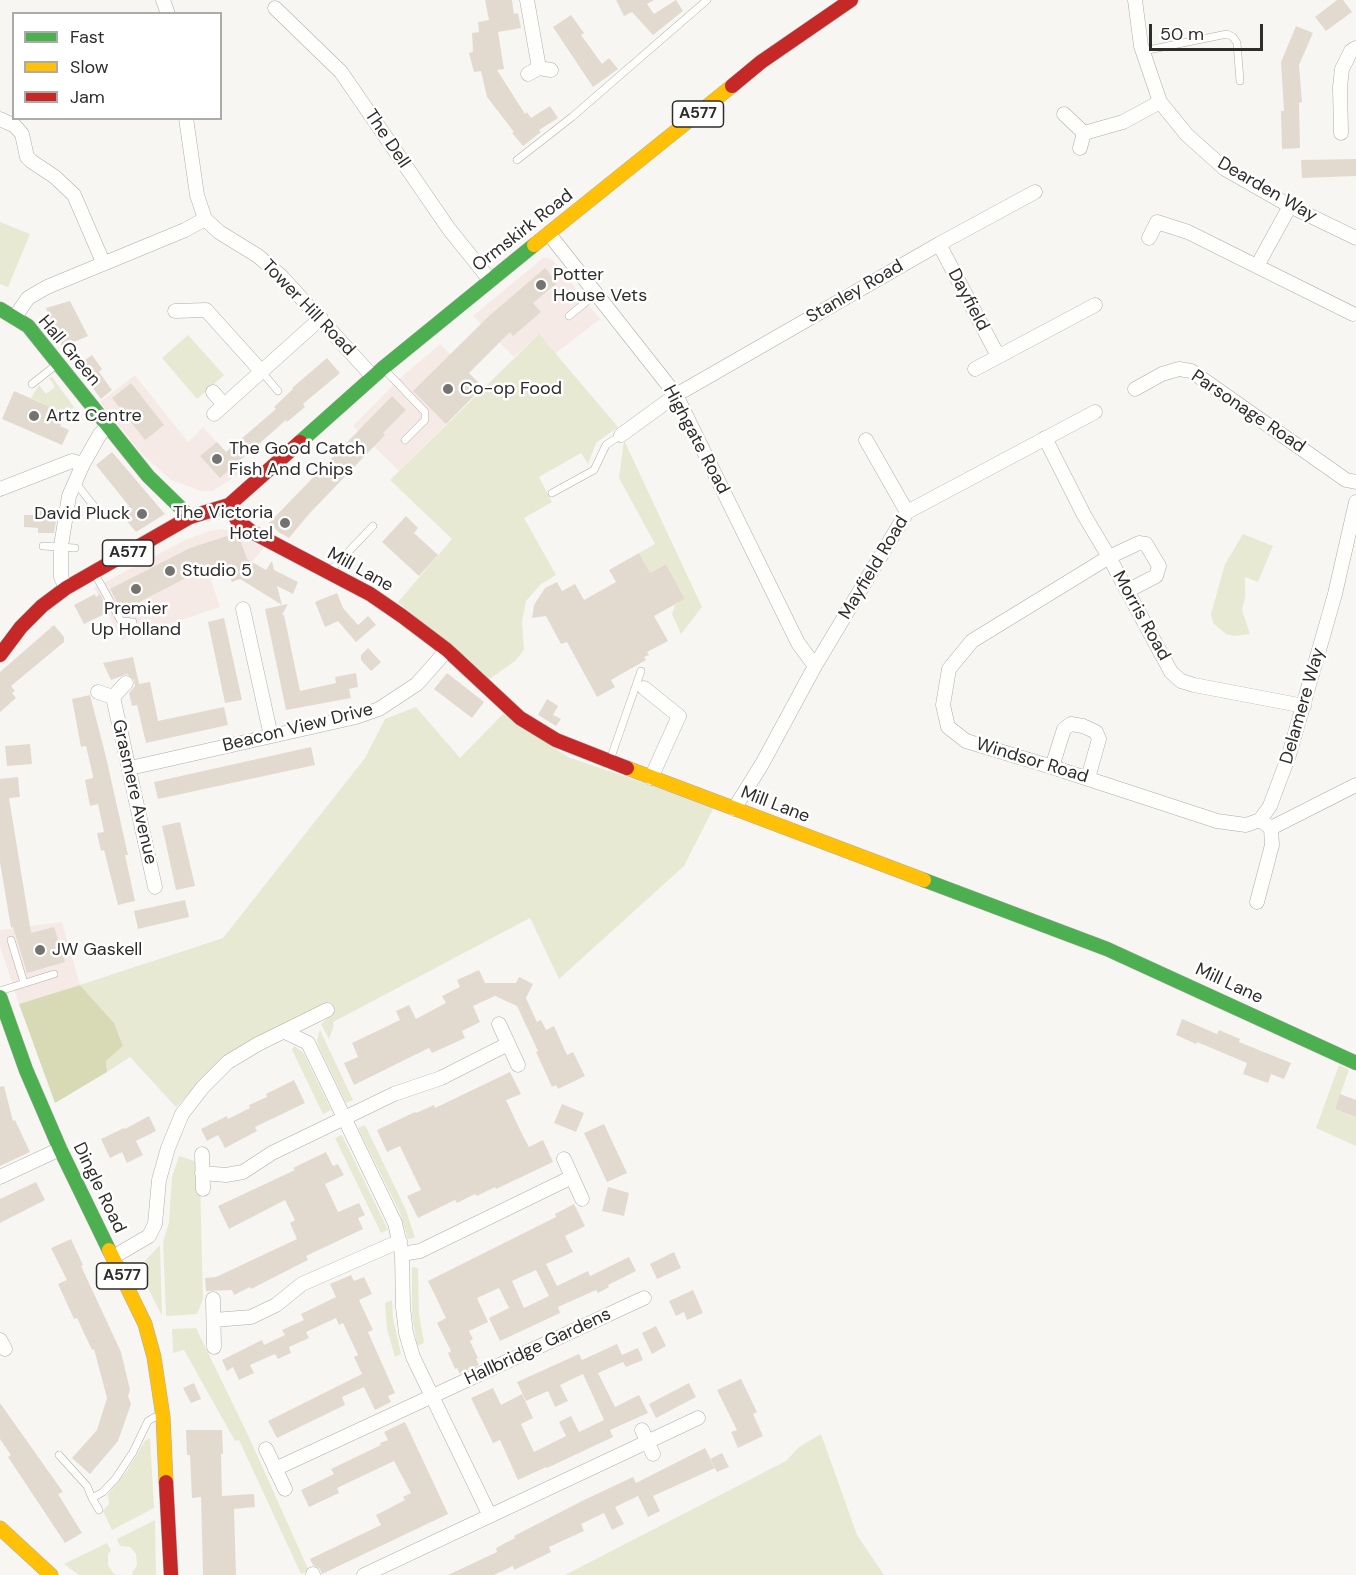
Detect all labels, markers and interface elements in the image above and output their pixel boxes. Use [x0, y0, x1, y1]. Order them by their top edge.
legend [12, 12, 222, 120]
scale bar [1152, 12, 1266, 50]
text: 50 m [1160, 22, 1204, 46]
text: Fast [70, 25, 105, 49]
text: Slow [70, 55, 109, 79]
text: Jam [70, 85, 105, 109]
road number: A577 [672, 101, 724, 127]
street label: The Dell [360, 106, 414, 172]
street label: Dearden Way [1213, 153, 1321, 227]
street label: Ormskirk Road [468, 185, 578, 277]
street label: Tower Hill Road [257, 255, 359, 361]
street label: Stanley Road [803, 256, 907, 328]
place label: Potter House Vets [553, 264, 647, 306]
street label: Dayfield [943, 265, 993, 335]
marker: Potter House Vets [534, 278, 548, 292]
street label: Hall Green [33, 311, 105, 391]
street label: Parsonage Road [1187, 366, 1309, 458]
place label: Co-op Food [460, 378, 562, 400]
marker: Co-op Food [441, 382, 455, 396]
street label: Highgate Road [658, 382, 734, 498]
place label: Artz Centre [46, 405, 142, 427]
marker: Artz Centre [27, 409, 41, 423]
place label: The Good Catch Fish And Chips [229, 438, 365, 480]
marker: The Good Catch Fish And Chips [210, 452, 224, 466]
place label: The Victoria Hotel [173, 502, 273, 544]
place label: David Pluck [34, 503, 130, 525]
marker: David Pluck [135, 507, 149, 521]
street label: Mayfield Road [835, 512, 913, 624]
marker: The Victoria Hotel [278, 516, 292, 530]
road number: A577 [102, 540, 154, 566]
street label: Mill Lane [323, 543, 397, 597]
place label: Studio 5 [182, 560, 252, 582]
marker: Studio 5 [163, 564, 177, 578]
street label: Morris Road [1108, 567, 1174, 665]
marker: Premier Up Holland [129, 582, 143, 596]
place label: Premier Up Holland [91, 598, 181, 640]
street label: Delamere Way [1276, 645, 1330, 767]
street label: Beacon View Drive [221, 699, 375, 757]
street label: Grasmere Avenue [107, 718, 161, 866]
street label: Windsor Road [973, 734, 1091, 788]
street label: Mill Lane [737, 782, 813, 828]
place label: JW Gaskell [52, 939, 142, 961]
marker: JW Gaskell [33, 943, 47, 957]
street label: Mill Lane [1192, 959, 1266, 1009]
street label: Dingle Road [68, 1139, 130, 1237]
road number: A577 [96, 1263, 148, 1289]
street label: Hallbridge Gardens [461, 1304, 615, 1390]

